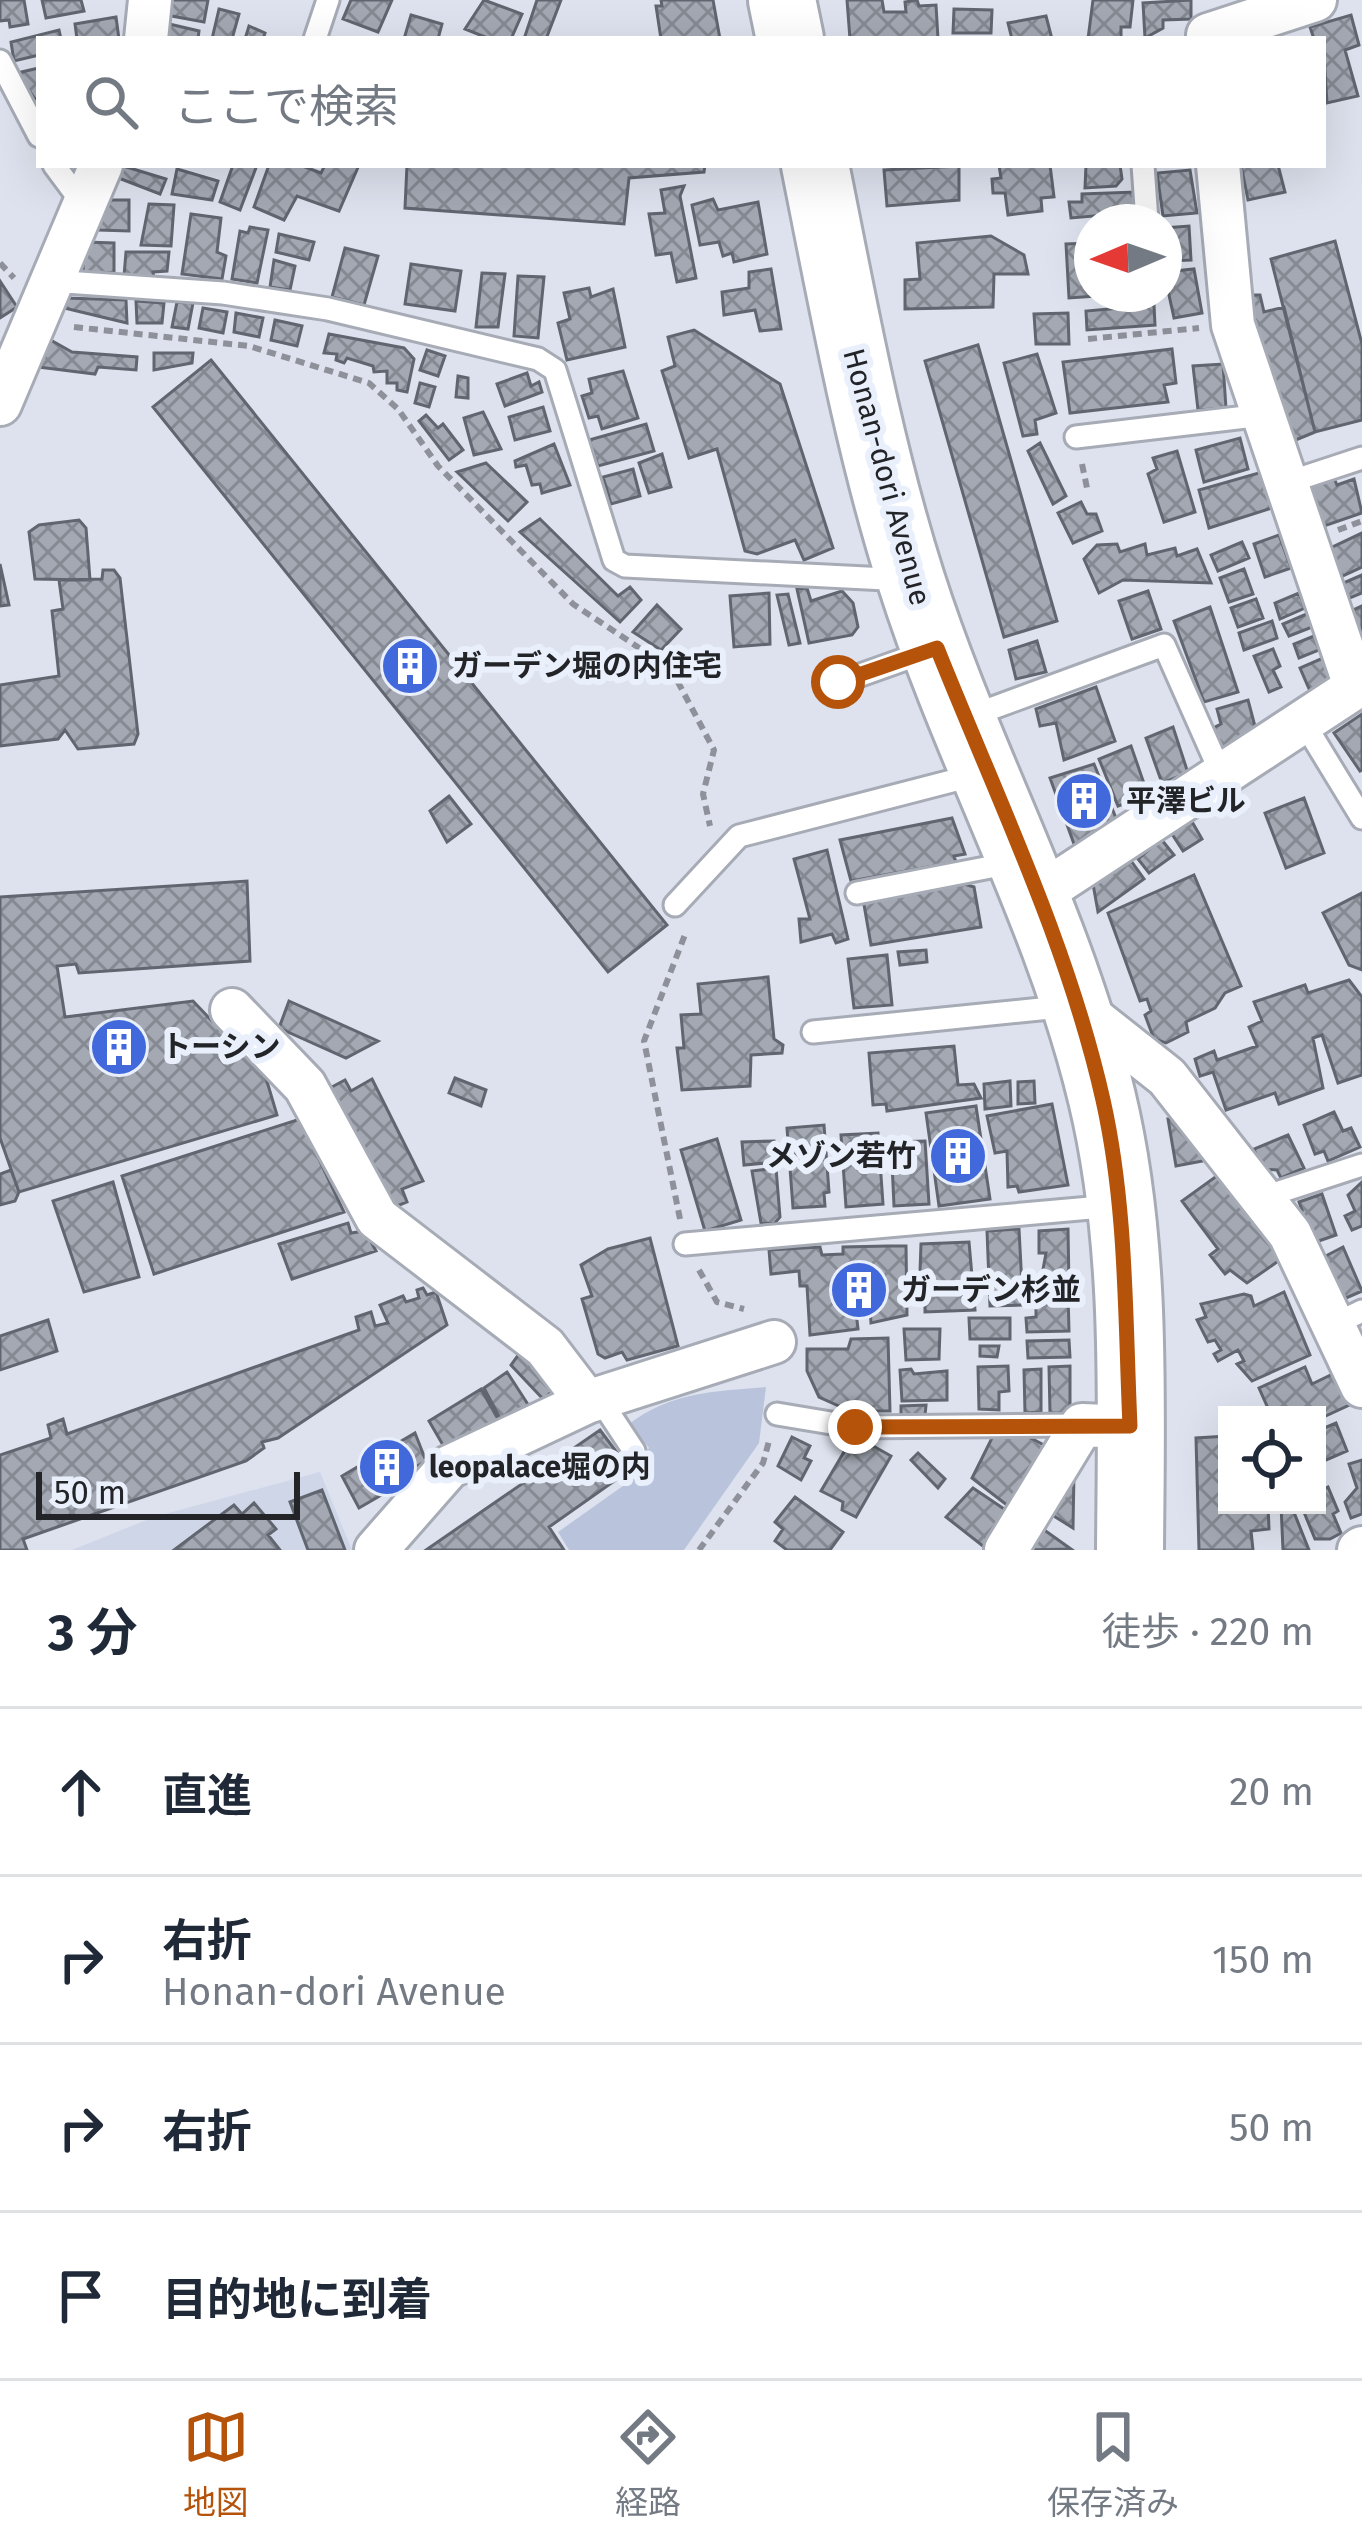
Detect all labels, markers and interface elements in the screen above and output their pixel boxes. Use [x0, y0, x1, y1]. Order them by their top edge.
search box [36, 36, 1326, 168]
icon: search [78, 69, 144, 135]
text: ここで検索 [174, 80, 399, 134]
north arrow [1074, 204, 1182, 312]
street label: Honan-dori Avenue [835, 345, 939, 609]
building icon: ガーデン堀の内住宅 [379, 635, 441, 697]
place label: ガーデン堀の内住宅 [452, 648, 722, 684]
route start [811, 655, 865, 709]
building icon: 平澤ビル [1053, 770, 1115, 832]
place label: 平澤ビル [1126, 783, 1246, 819]
building icon: トーシン [88, 1016, 150, 1078]
place label: トーシン [161, 1029, 280, 1065]
building icon: メゾン若竹 [927, 1125, 989, 1187]
place label: メゾン若竹 [766, 1138, 916, 1174]
building icon: ガーデン杉並 [828, 1259, 890, 1321]
place label: ガーデン杉並 [901, 1272, 1081, 1308]
route end [828, 1400, 882, 1454]
map controls [1218, 1406, 1326, 1514]
button: locate [1218, 1406, 1326, 1514]
building icon: leopalace堀の内 [356, 1436, 418, 1498]
place label: leopalace堀の内 [429, 1449, 651, 1485]
scale bar [36, 1466, 300, 1519]
text: 50 m [54, 1473, 126, 1513]
text: 3 分 [48, 1602, 138, 1664]
text: 徒歩 · 220 m [1102, 1609, 1314, 1655]
icon: ahead [48, 1759, 114, 1825]
text: 直進 [162, 1769, 252, 1823]
text: 20 m [1229, 1769, 1314, 1815]
text: 右折 [162, 1914, 252, 1968]
icon: right [48, 1927, 114, 1993]
text: 150 m [1212, 1937, 1314, 1983]
text: Honan-dori Avenue [162, 1969, 506, 2015]
icon: right [48, 2095, 114, 2161]
text: 右折 [162, 2105, 252, 2159]
text: 50 m [1229, 2105, 1314, 2151]
icon: arrive [48, 2263, 114, 2329]
text: 目的地に到着 [162, 2273, 432, 2327]
tab: 地図 [183, 2404, 249, 2524]
tab: 経路 [615, 2404, 681, 2524]
tab: 保存済み [1047, 2404, 1179, 2524]

